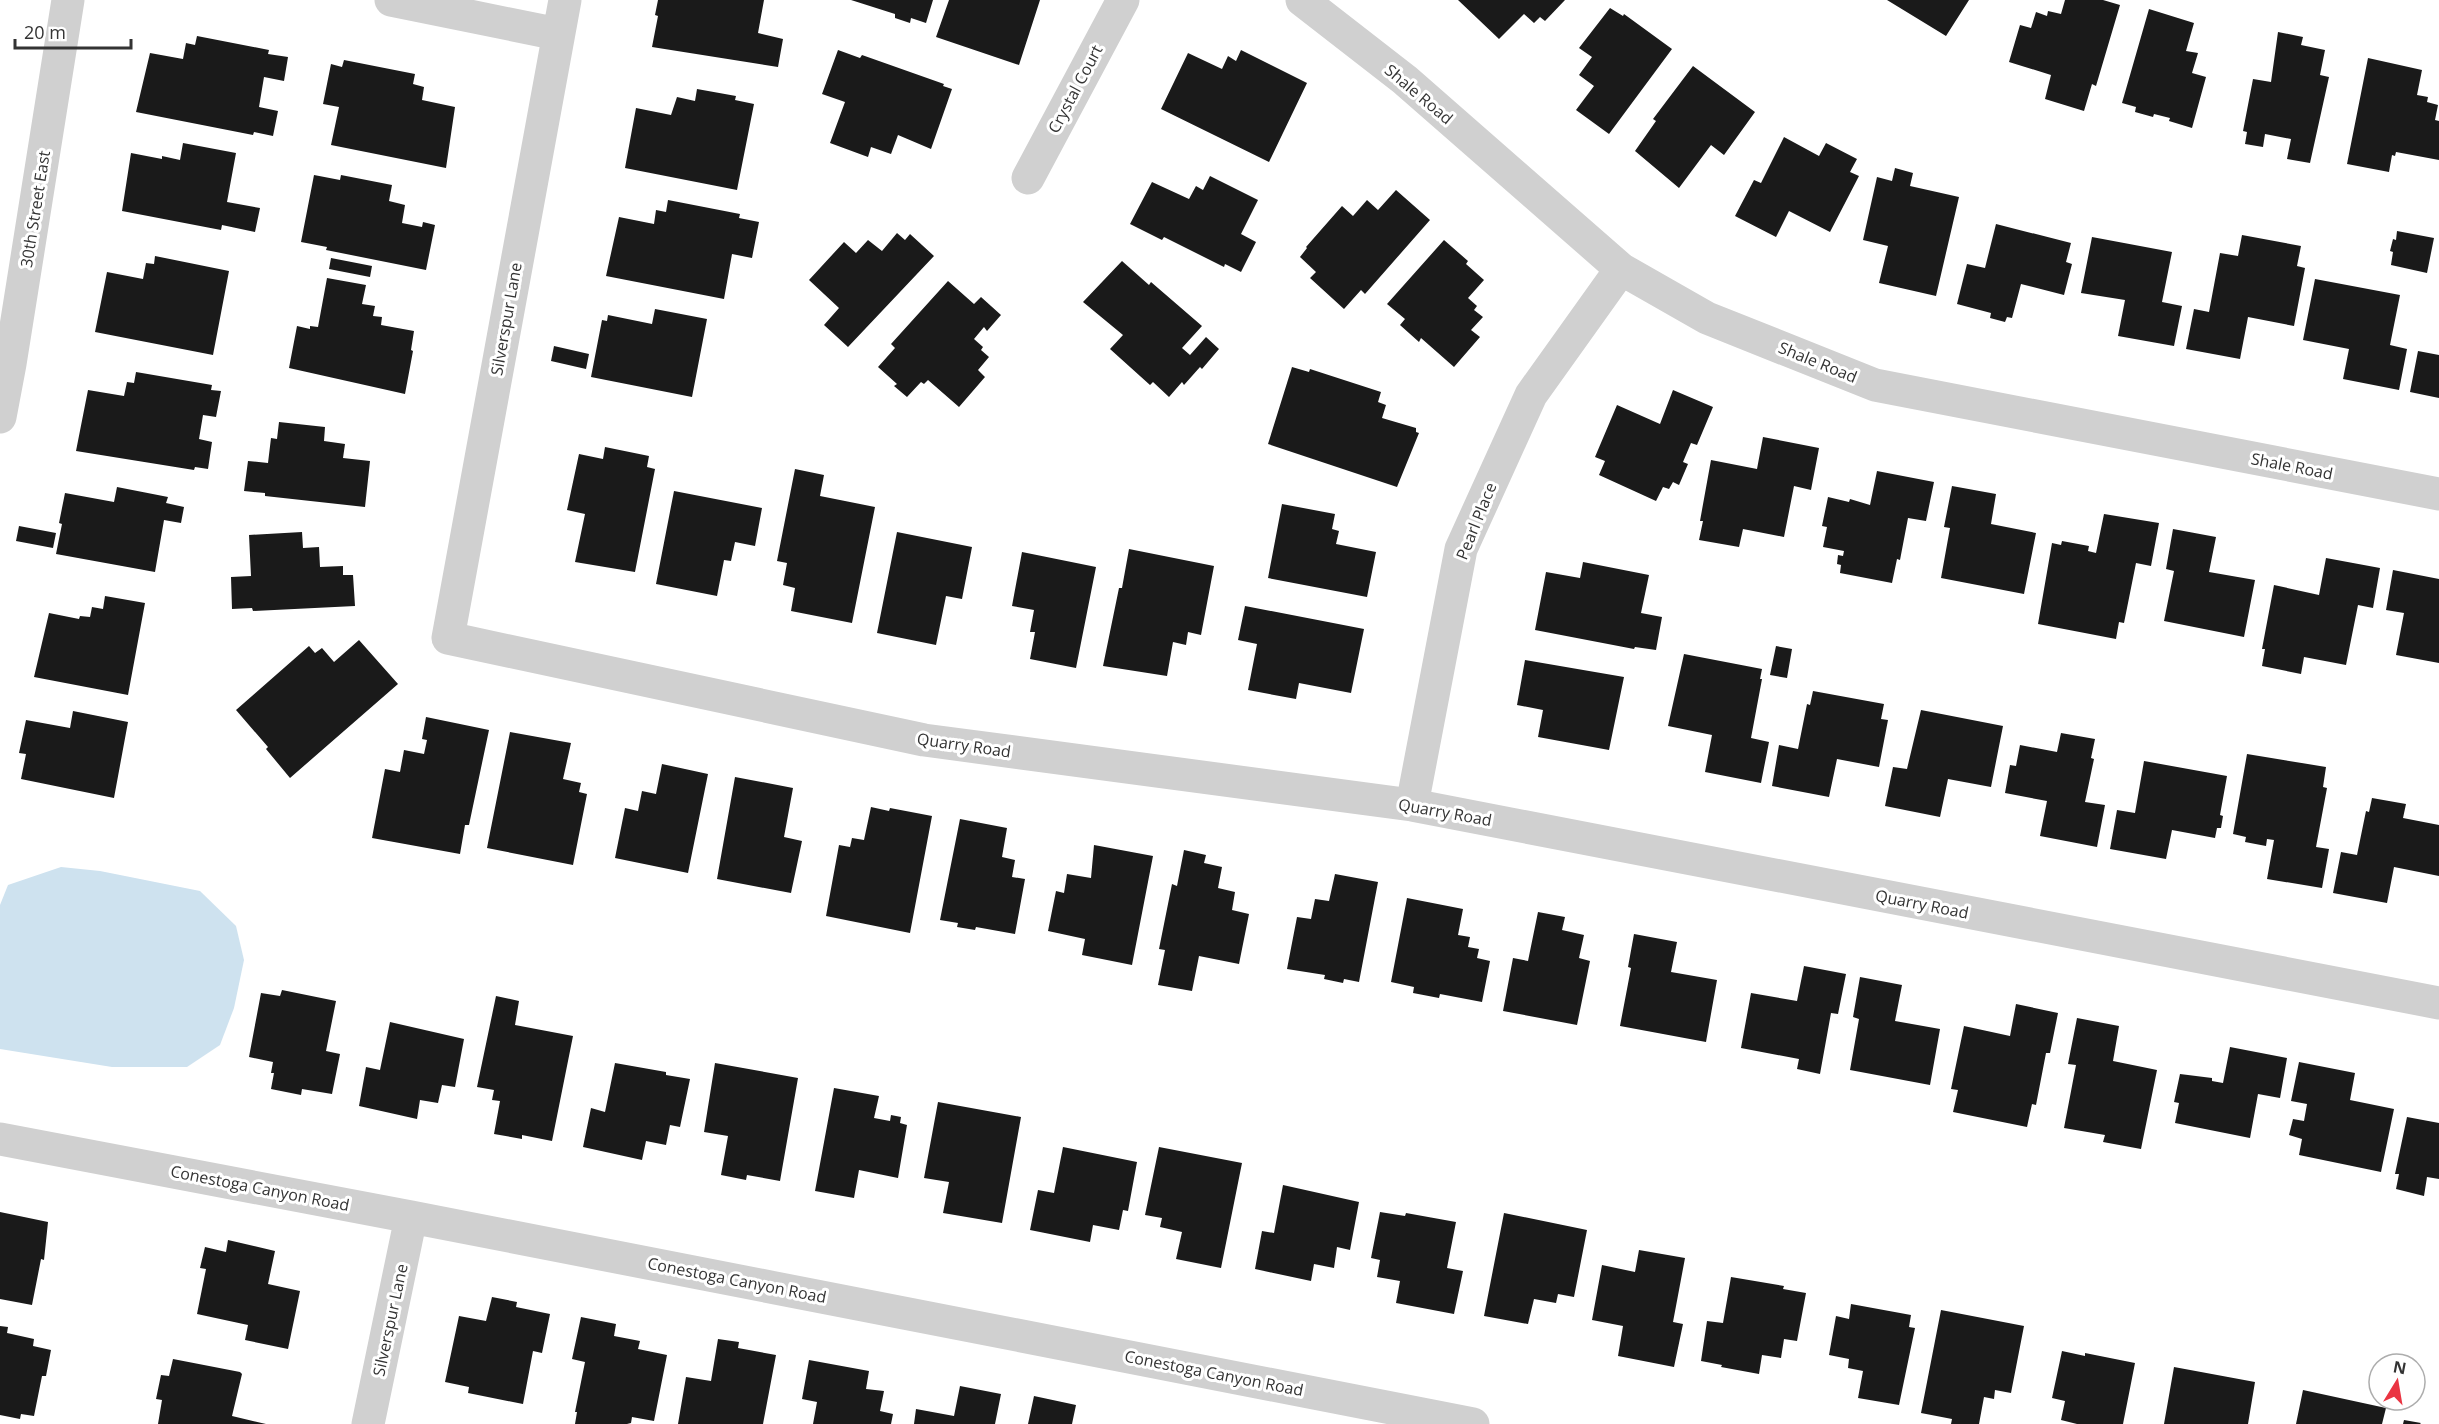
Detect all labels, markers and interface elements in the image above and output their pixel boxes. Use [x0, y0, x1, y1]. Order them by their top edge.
scale bar [15, 12, 130, 50]
text: 20 m [24, 20, 66, 44]
street label: Crystal Court [1043, 41, 1108, 137]
street label: Shale Road [1380, 59, 1458, 129]
street label: 30th Street East [15, 149, 55, 269]
street label: Silverspur Lane [485, 261, 527, 377]
street label: Shale Road [1775, 336, 1861, 388]
street label: Shale Road [2249, 447, 2335, 485]
street label: Pearl Place [1451, 479, 1501, 563]
street label: Quarry Road [916, 728, 1012, 762]
street label: Quarry Road [1397, 793, 1493, 831]
street label: Quarry Road [1873, 884, 1971, 924]
street label: Conestoga Canyon Road [169, 1160, 351, 1216]
street label: Conestoga Canyon Road [646, 1252, 828, 1308]
street label: Silverspur Lane [367, 1262, 413, 1378]
street label: Conestoga Canyon Road [1123, 1345, 1305, 1401]
north arrow [2367, 1352, 2427, 1412]
text: N [2391, 1355, 2408, 1379]

